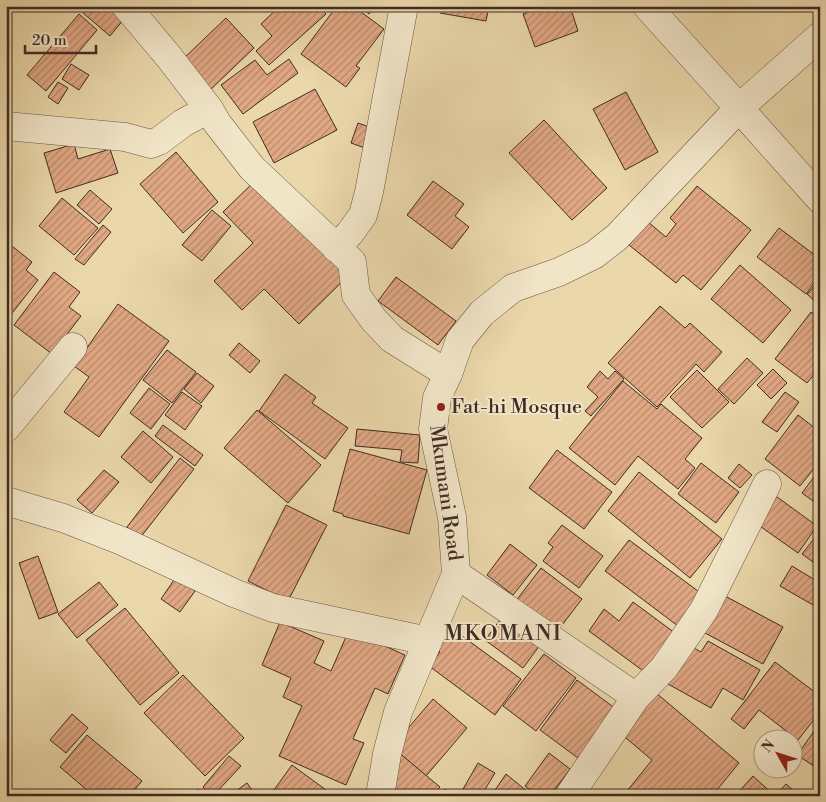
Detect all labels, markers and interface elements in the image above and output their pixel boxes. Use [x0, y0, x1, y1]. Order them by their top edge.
scale bar [25, 22, 96, 54]
text: 20 m [32, 31, 67, 50]
place label: Fat-hi Mosque [451, 395, 582, 420]
marker: Fat-hi Mosque [435, 401, 447, 413]
street label: Mkumani Road [423, 424, 467, 563]
district label: MKOMANI [444, 620, 562, 647]
north arrow [754, 730, 804, 780]
text: N [758, 736, 779, 756]

